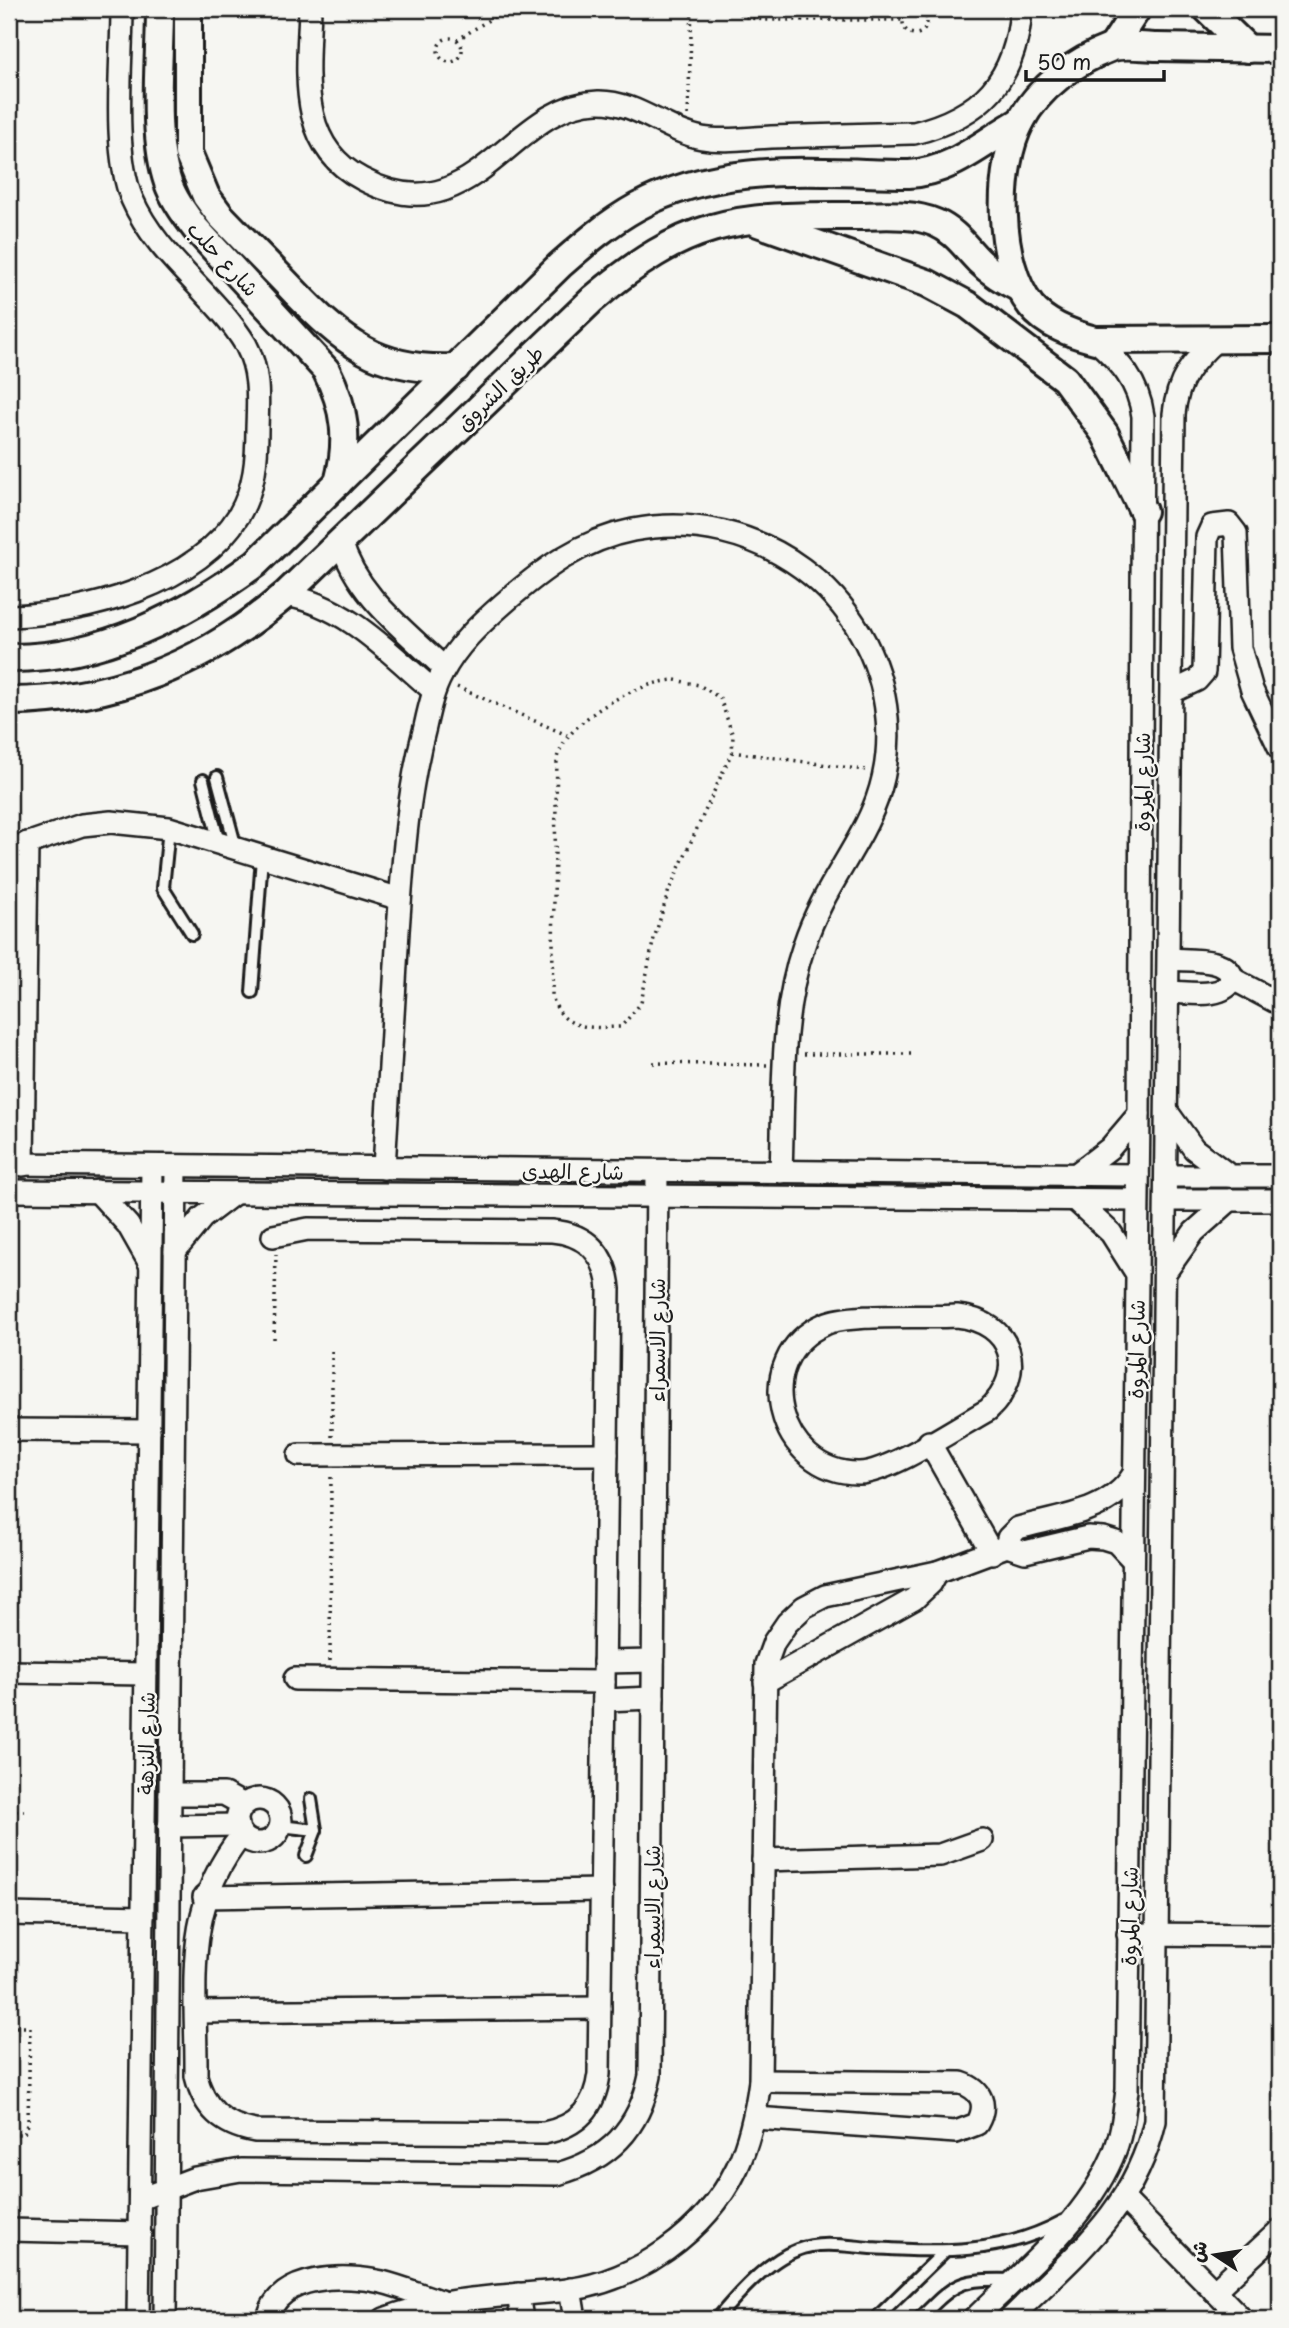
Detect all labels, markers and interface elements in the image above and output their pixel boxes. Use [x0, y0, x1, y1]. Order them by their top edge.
scale bar [1026, 38, 1165, 82]
text: 50 m [1037, 45, 1091, 77]
street label: شارع حلب [180, 213, 267, 304]
street label: طريق الشروق [448, 337, 550, 437]
street label: شارع المروة [1125, 732, 1158, 832]
street label: شارع الهدى [522, 1153, 624, 1188]
street label: شارع الاسمراء [640, 1278, 673, 1402]
street label: شارع المروة [1118, 1299, 1153, 1399]
street label: شارع النزهة [128, 1691, 163, 1795]
street label: شارع الاسمراء [635, 1845, 668, 1969]
street label: شارع المروة [1111, 1866, 1146, 1966]
north arrow [1180, 2220, 1250, 2290]
text: ش [1182, 2238, 1213, 2264]

